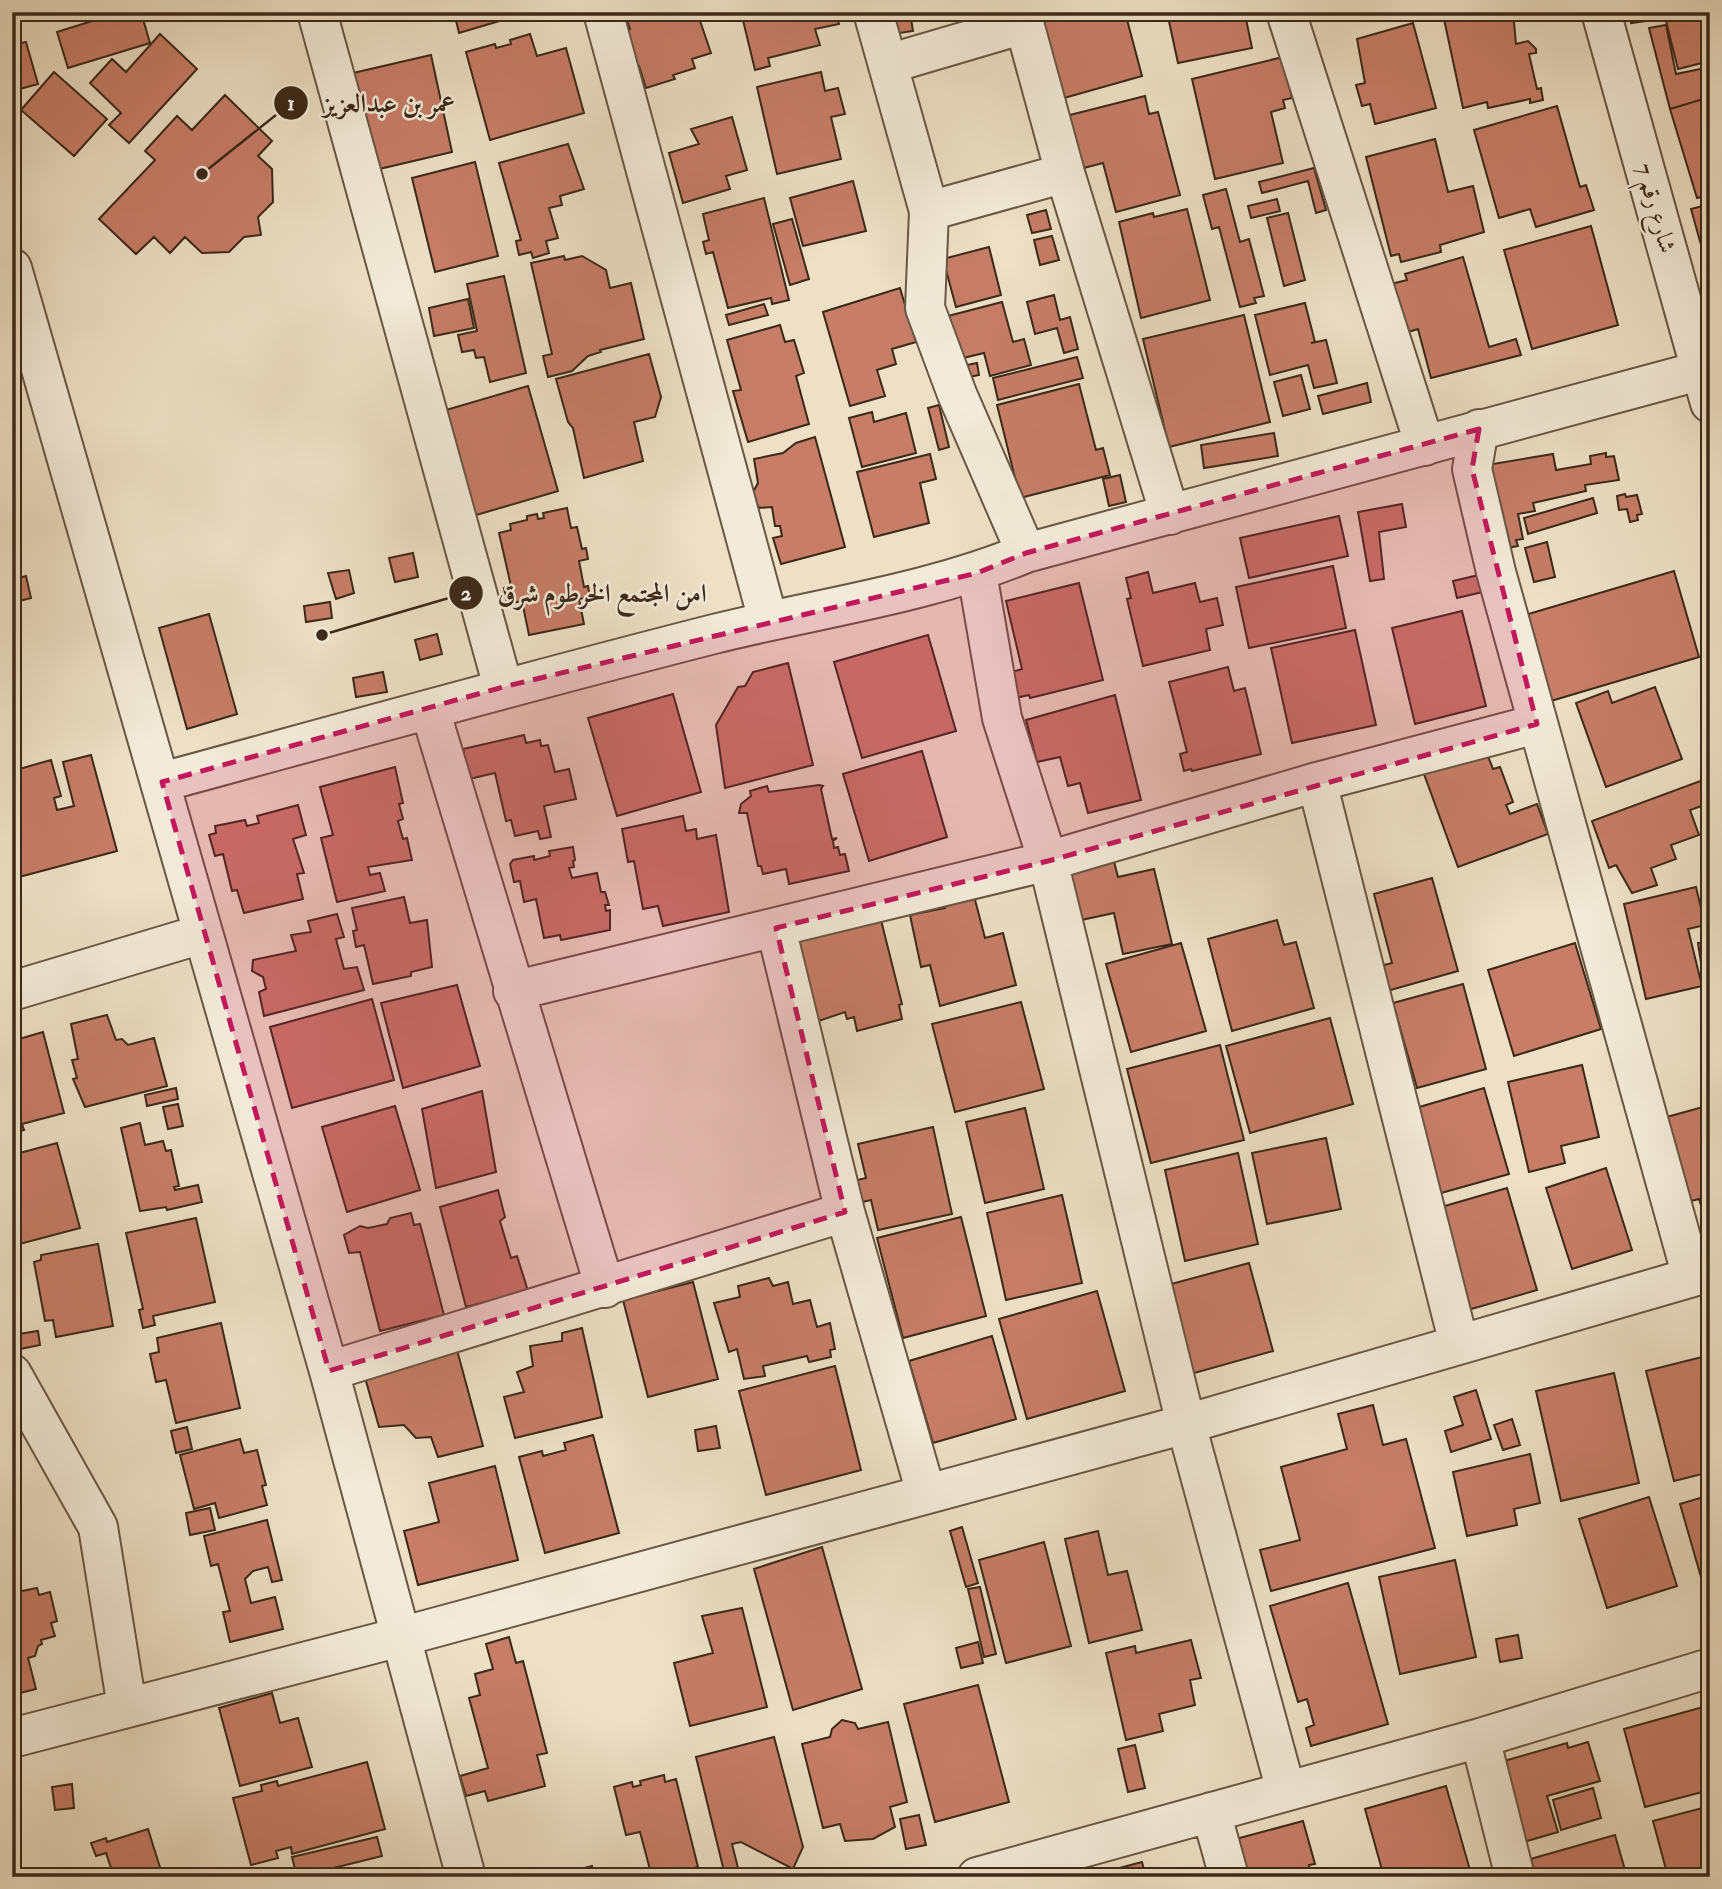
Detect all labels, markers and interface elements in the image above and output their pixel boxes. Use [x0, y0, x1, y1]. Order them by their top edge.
callout: عمر بن عبدالعزيز [274, 80, 469, 127]
text: عمر بن عبدالعزيز [320, 88, 455, 120]
text: 1 [287, 90, 295, 117]
street label: شارع رقم 7 [1622, 160, 1683, 258]
callout: امن المجتمع الخرطوم شرق [449, 569, 721, 616]
text: امن المجتمع الخرطوم شرق [497, 578, 707, 617]
text: 2 [461, 580, 472, 607]

